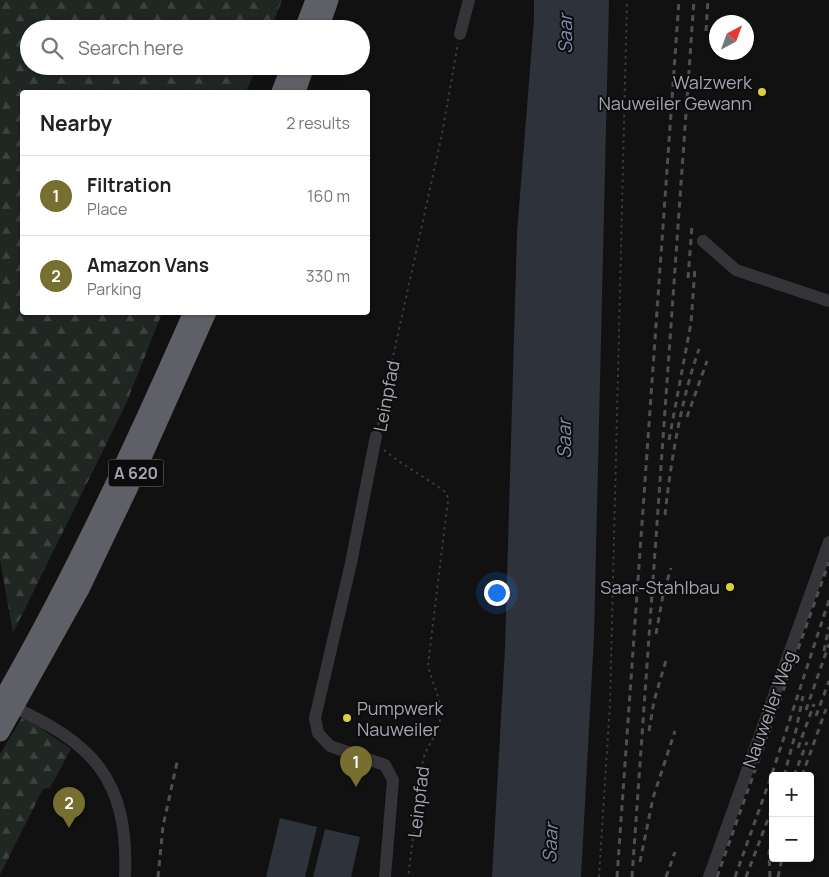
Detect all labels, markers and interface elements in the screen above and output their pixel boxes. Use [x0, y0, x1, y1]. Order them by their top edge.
water label: Saar [552, 12, 578, 54]
north arrow [709, 15, 754, 60]
search box [20, 20, 370, 75]
icon: search [38, 34, 66, 62]
text: Search here [78, 35, 184, 61]
place label: Walzwerk Nauweiler Gewann [598, 70, 753, 115]
marker: Walzwerk Nauweiler Gewann [756, 86, 768, 98]
text: Nearby [40, 109, 112, 137]
text: 2 results [286, 112, 350, 134]
text: Filtration [87, 172, 171, 198]
text: 1 [52, 185, 60, 207]
text: 160 m [307, 185, 350, 207]
text: Place [87, 198, 127, 220]
text: Amazon Vans [87, 252, 209, 278]
text: 2 [51, 265, 61, 287]
text: 330 m [306, 265, 350, 287]
text: Parking [87, 278, 142, 300]
street label: Leinpfad [367, 358, 405, 434]
water label: Saar [551, 417, 577, 459]
road number: A 620 [108, 459, 164, 486]
place label: Saar-Stahlbau [600, 575, 720, 599]
your location [484, 580, 510, 606]
marker: Saar-Stahlbau [724, 581, 736, 593]
street label: Nauweiler Weg [737, 647, 801, 771]
place label: Pumpwerk Nauweiler [357, 696, 445, 741]
marker: Pumpwerk Nauweiler [341, 712, 353, 724]
pin: 1 [340, 746, 372, 787]
street label: Leinpfad [402, 765, 434, 839]
map controls [769, 772, 814, 862]
button: + [769, 772, 814, 817]
pin: 2 [53, 787, 85, 828]
button: − [769, 817, 814, 862]
water label: Saar [536, 820, 564, 863]

